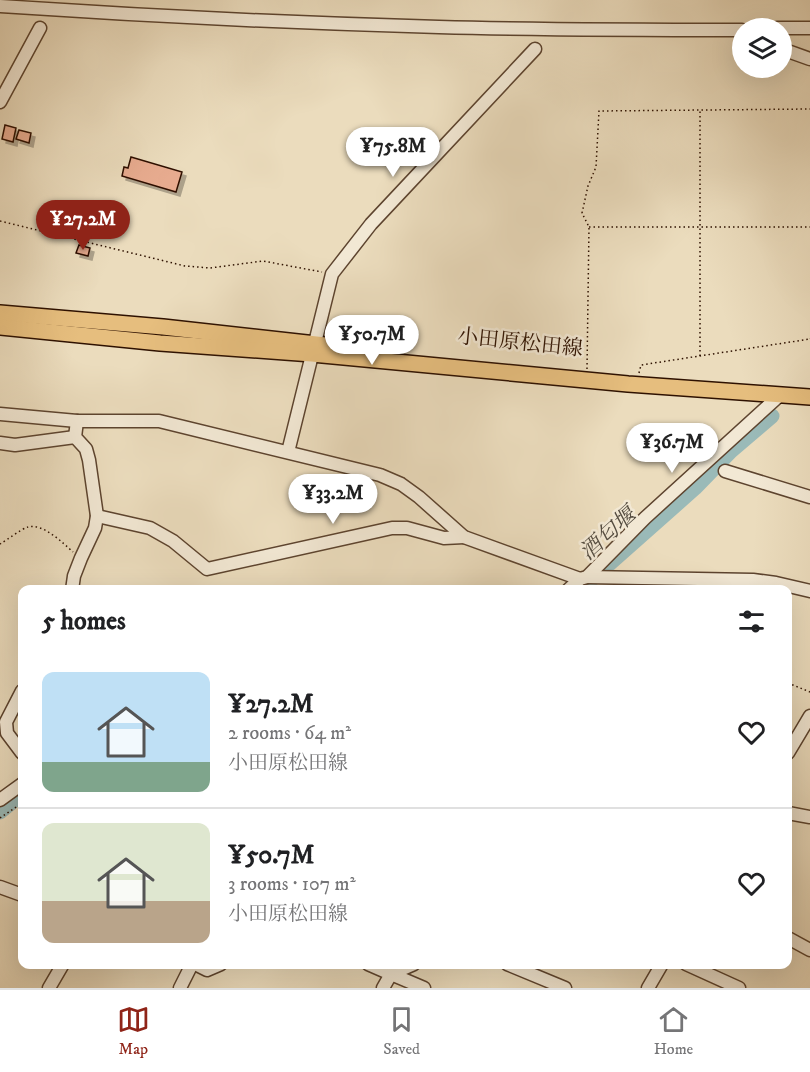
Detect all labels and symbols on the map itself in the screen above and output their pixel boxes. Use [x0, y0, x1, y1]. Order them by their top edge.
pin: ¥75.8M [344, 127, 442, 178]
pin: ¥27.2M [34, 200, 132, 251]
pin: ¥50.7M [323, 315, 421, 366]
street label: 小田原松田線 [456, 323, 584, 363]
pin: ¥36.7M [623, 423, 721, 474]
pin: ¥33.2M [284, 474, 382, 525]
water label: 酒匂堰 [574, 499, 645, 566]

